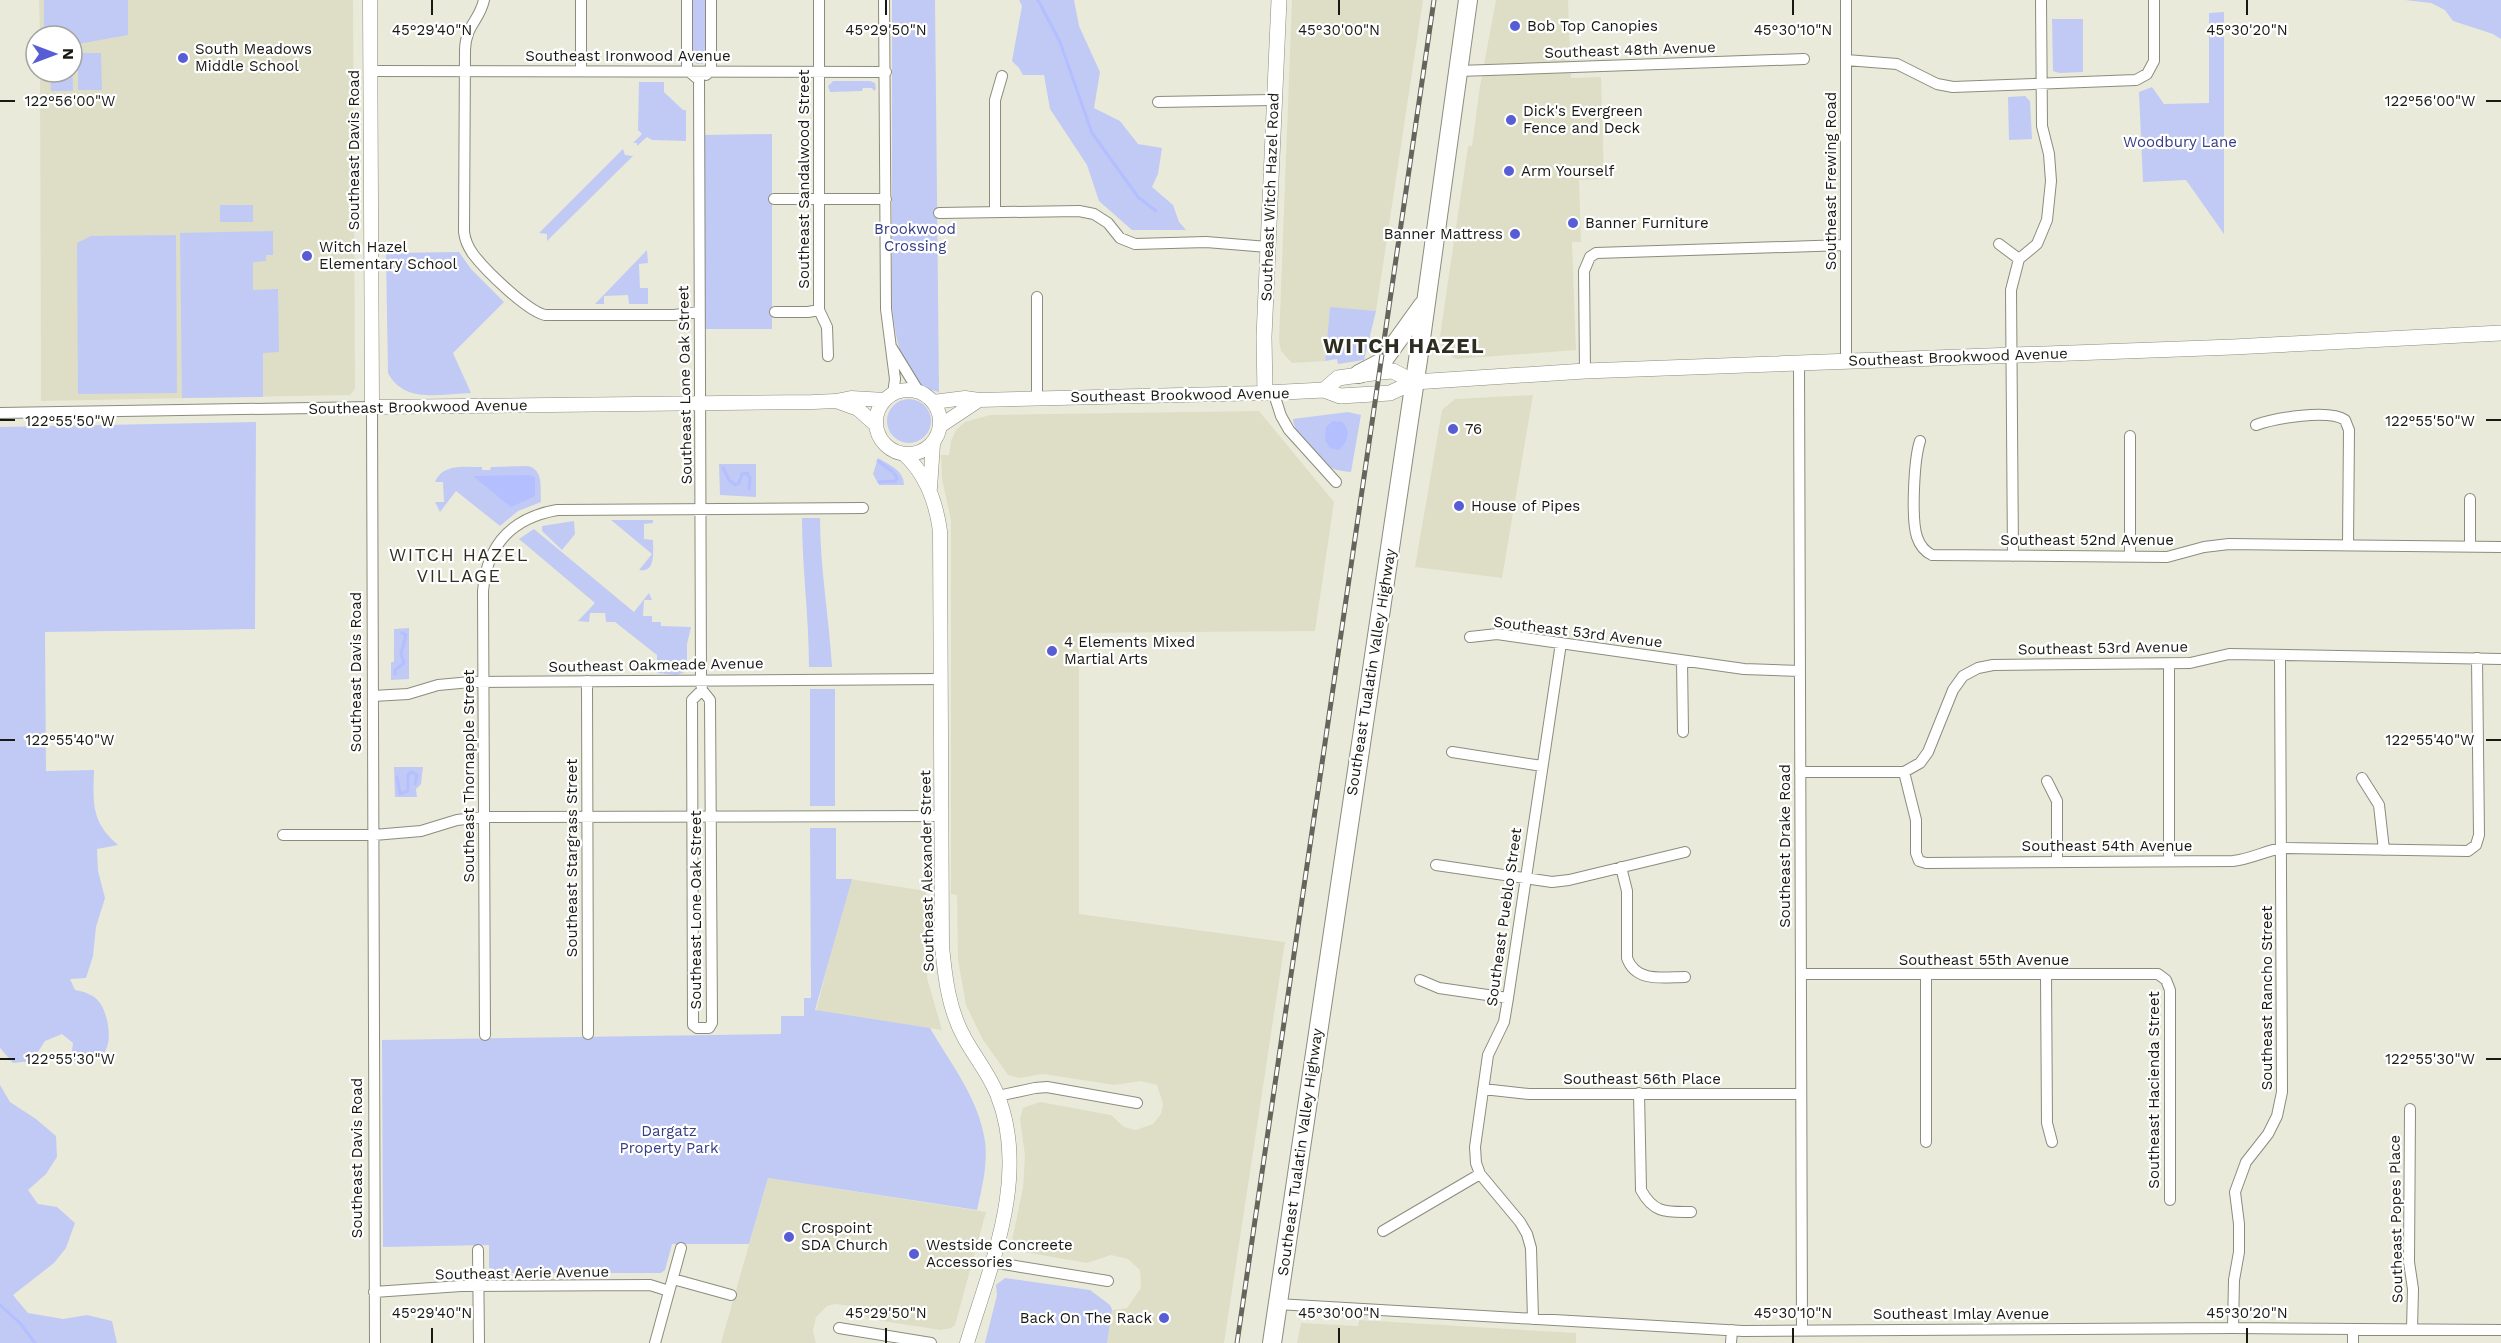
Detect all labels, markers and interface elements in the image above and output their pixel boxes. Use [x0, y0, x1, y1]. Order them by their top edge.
place label: Bob Top Canopies [1527, 17, 1658, 35]
marker: Bob Top Canopies [1508, 19, 1522, 33]
text: 45°29'40"N [392, 21, 472, 39]
text: 45°29'50"N [845, 21, 927, 39]
text: 45°30'00"N [1298, 21, 1380, 39]
text: 45°30'10"N [1754, 21, 1832, 39]
text: 45°30'20"N [2206, 21, 2288, 39]
north arrow [24, 24, 84, 84]
street label: Southeast 48th Avenue [1544, 38, 1716, 62]
place label: South Meadows Middle School [195, 40, 312, 75]
street label: Southeast Ironwood Avenue [525, 47, 731, 65]
text: N [59, 48, 78, 60]
marker: South Meadows Middle School [176, 51, 190, 65]
street label: Southeast Sandalwood Street [795, 69, 813, 289]
street label: Southeast Davis Road [345, 70, 363, 230]
text: 122°56'00"W [25, 92, 115, 110]
street label: Southeast Witch Hazel Road [1257, 92, 1283, 302]
street label: Southeast Frewing Road [1822, 92, 1840, 270]
text: 122°56'00"W [2385, 92, 2475, 110]
place label: Dick's Evergreen Fence and Deck [1523, 102, 1643, 137]
marker: Dick's Evergreen Fence and Deck [1504, 113, 1518, 127]
park label: Woodbury Lane [2123, 133, 2237, 151]
place label: Arm Yourself [1521, 162, 1615, 180]
marker: Arm Yourself [1502, 164, 1516, 178]
place label: Banner Furniture [1585, 214, 1709, 232]
marker: Banner Furniture [1566, 216, 1580, 230]
park label: Brookwood Crossing [874, 220, 956, 255]
place label: Banner Mattress [1384, 225, 1503, 243]
marker: Banner Mattress [1508, 227, 1522, 241]
place label: Witch Hazel Elementary School [319, 238, 458, 273]
marker: Witch Hazel Elementary School [300, 249, 314, 263]
street label: Southeast Lone Oak Street [674, 285, 696, 485]
district label: WITCH HAZEL [1323, 333, 1485, 358]
street label: Southeast Brookwood Avenue [1848, 344, 2068, 370]
street label: Southeast Brookwood Avenue [1070, 384, 1290, 406]
street label: Southeast Brookwood Avenue [308, 396, 528, 418]
text: 122°55'50"W [25, 412, 115, 430]
text: 122°55'50"W [2385, 412, 2475, 430]
place label: 76 [1465, 420, 1482, 438]
marker: 76 [1446, 422, 1460, 436]
place label: House of Pipes [1471, 497, 1580, 515]
marker: House of Pipes [1452, 499, 1466, 513]
street label: Southeast 52nd Avenue [2000, 531, 2174, 549]
district label: WITCH HAZEL VILLAGE [389, 544, 529, 586]
street label: Southeast Tualatin Valley Highway [1343, 547, 1399, 797]
street label: Southeast Davis Road [347, 592, 365, 752]
street label: Southeast 53rd Avenue [1492, 613, 1664, 651]
place label: 4 Elements Mixed Martial Arts [1064, 633, 1195, 668]
street label: Southeast 53rd Avenue [2018, 638, 2188, 658]
marker: 4 Elements Mixed Martial Arts [1045, 644, 1059, 658]
street label: Southeast Oakmeade Avenue [548, 654, 764, 676]
street label: Southeast Thornapple Street [460, 669, 478, 882]
text: 122°55'40"W [26, 731, 114, 749]
text: 122°55'40"W [2386, 731, 2474, 749]
street label: Southeast Stargrass Street [563, 758, 581, 957]
street label: Southeast Drake Road [1776, 764, 1794, 928]
street label: Southeast Alexander Street [916, 769, 938, 972]
street label: Southeast Lone Oak Street [687, 810, 705, 1009]
street label: Southeast Pueblo Street [1483, 826, 1526, 1007]
street label: Southeast 54th Avenue [2022, 837, 2192, 855]
street label: Southeast Rancho Street [2258, 905, 2276, 1090]
street label: Southeast 55th Avenue [1899, 951, 2069, 969]
street label: Southeast Hacienda Street [2145, 991, 2163, 1189]
street label: Southeast Tualatin Valley Highway [1274, 1027, 1326, 1277]
text: 122°55'30"W [25, 1050, 115, 1068]
text: 122°55'30"W [2385, 1050, 2475, 1068]
street label: Southeast 56th Place [1563, 1070, 1721, 1088]
street label: Southeast Davis Road [348, 1078, 366, 1238]
park label: Dargatz Property Park [620, 1122, 719, 1157]
street label: Southeast Popes Place [2386, 1135, 2406, 1303]
place label: Crospoint SDA Church [801, 1219, 888, 1254]
marker: Crospoint SDA Church [782, 1230, 796, 1244]
place label: Westside Concreete Accessories [926, 1236, 1073, 1271]
marker: Westside Concreete Accessories [907, 1247, 921, 1261]
street label: Southeast Aerie Avenue [435, 1262, 609, 1284]
text: 45°29'40"N [392, 1304, 472, 1322]
text: 45°29'50"N [845, 1304, 927, 1322]
text: 45°30'00"N [1298, 1304, 1380, 1322]
text: 45°30'10"N [1754, 1304, 1832, 1322]
text: 45°30'20"N [2206, 1304, 2288, 1322]
street label: Southeast Imlay Avenue [1873, 1305, 2049, 1323]
place label: Back On The Rack [1020, 1309, 1152, 1327]
marker: Back On The Rack [1157, 1311, 1171, 1325]

